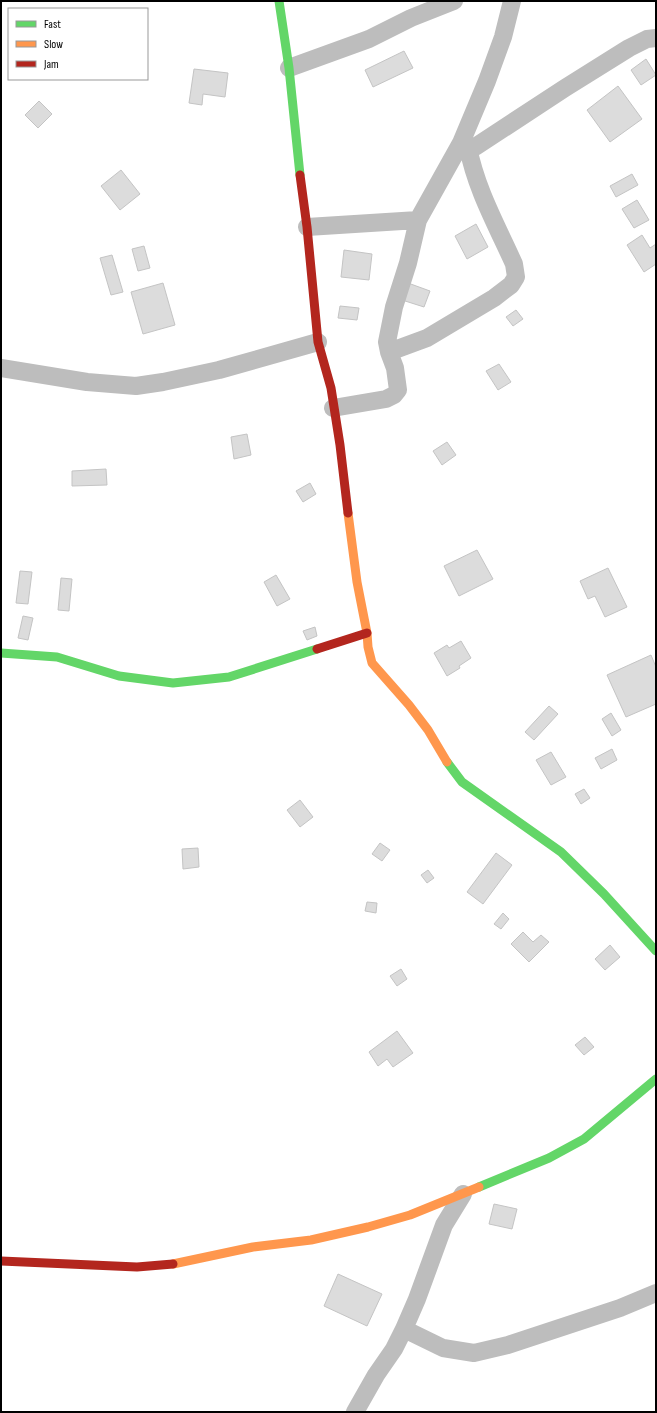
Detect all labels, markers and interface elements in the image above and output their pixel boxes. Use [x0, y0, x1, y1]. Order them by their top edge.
legend [8, 8, 148, 80]
text: Fast [44, 17, 61, 32]
text: Slow [44, 37, 63, 52]
text: Jam [43, 57, 59, 72]

